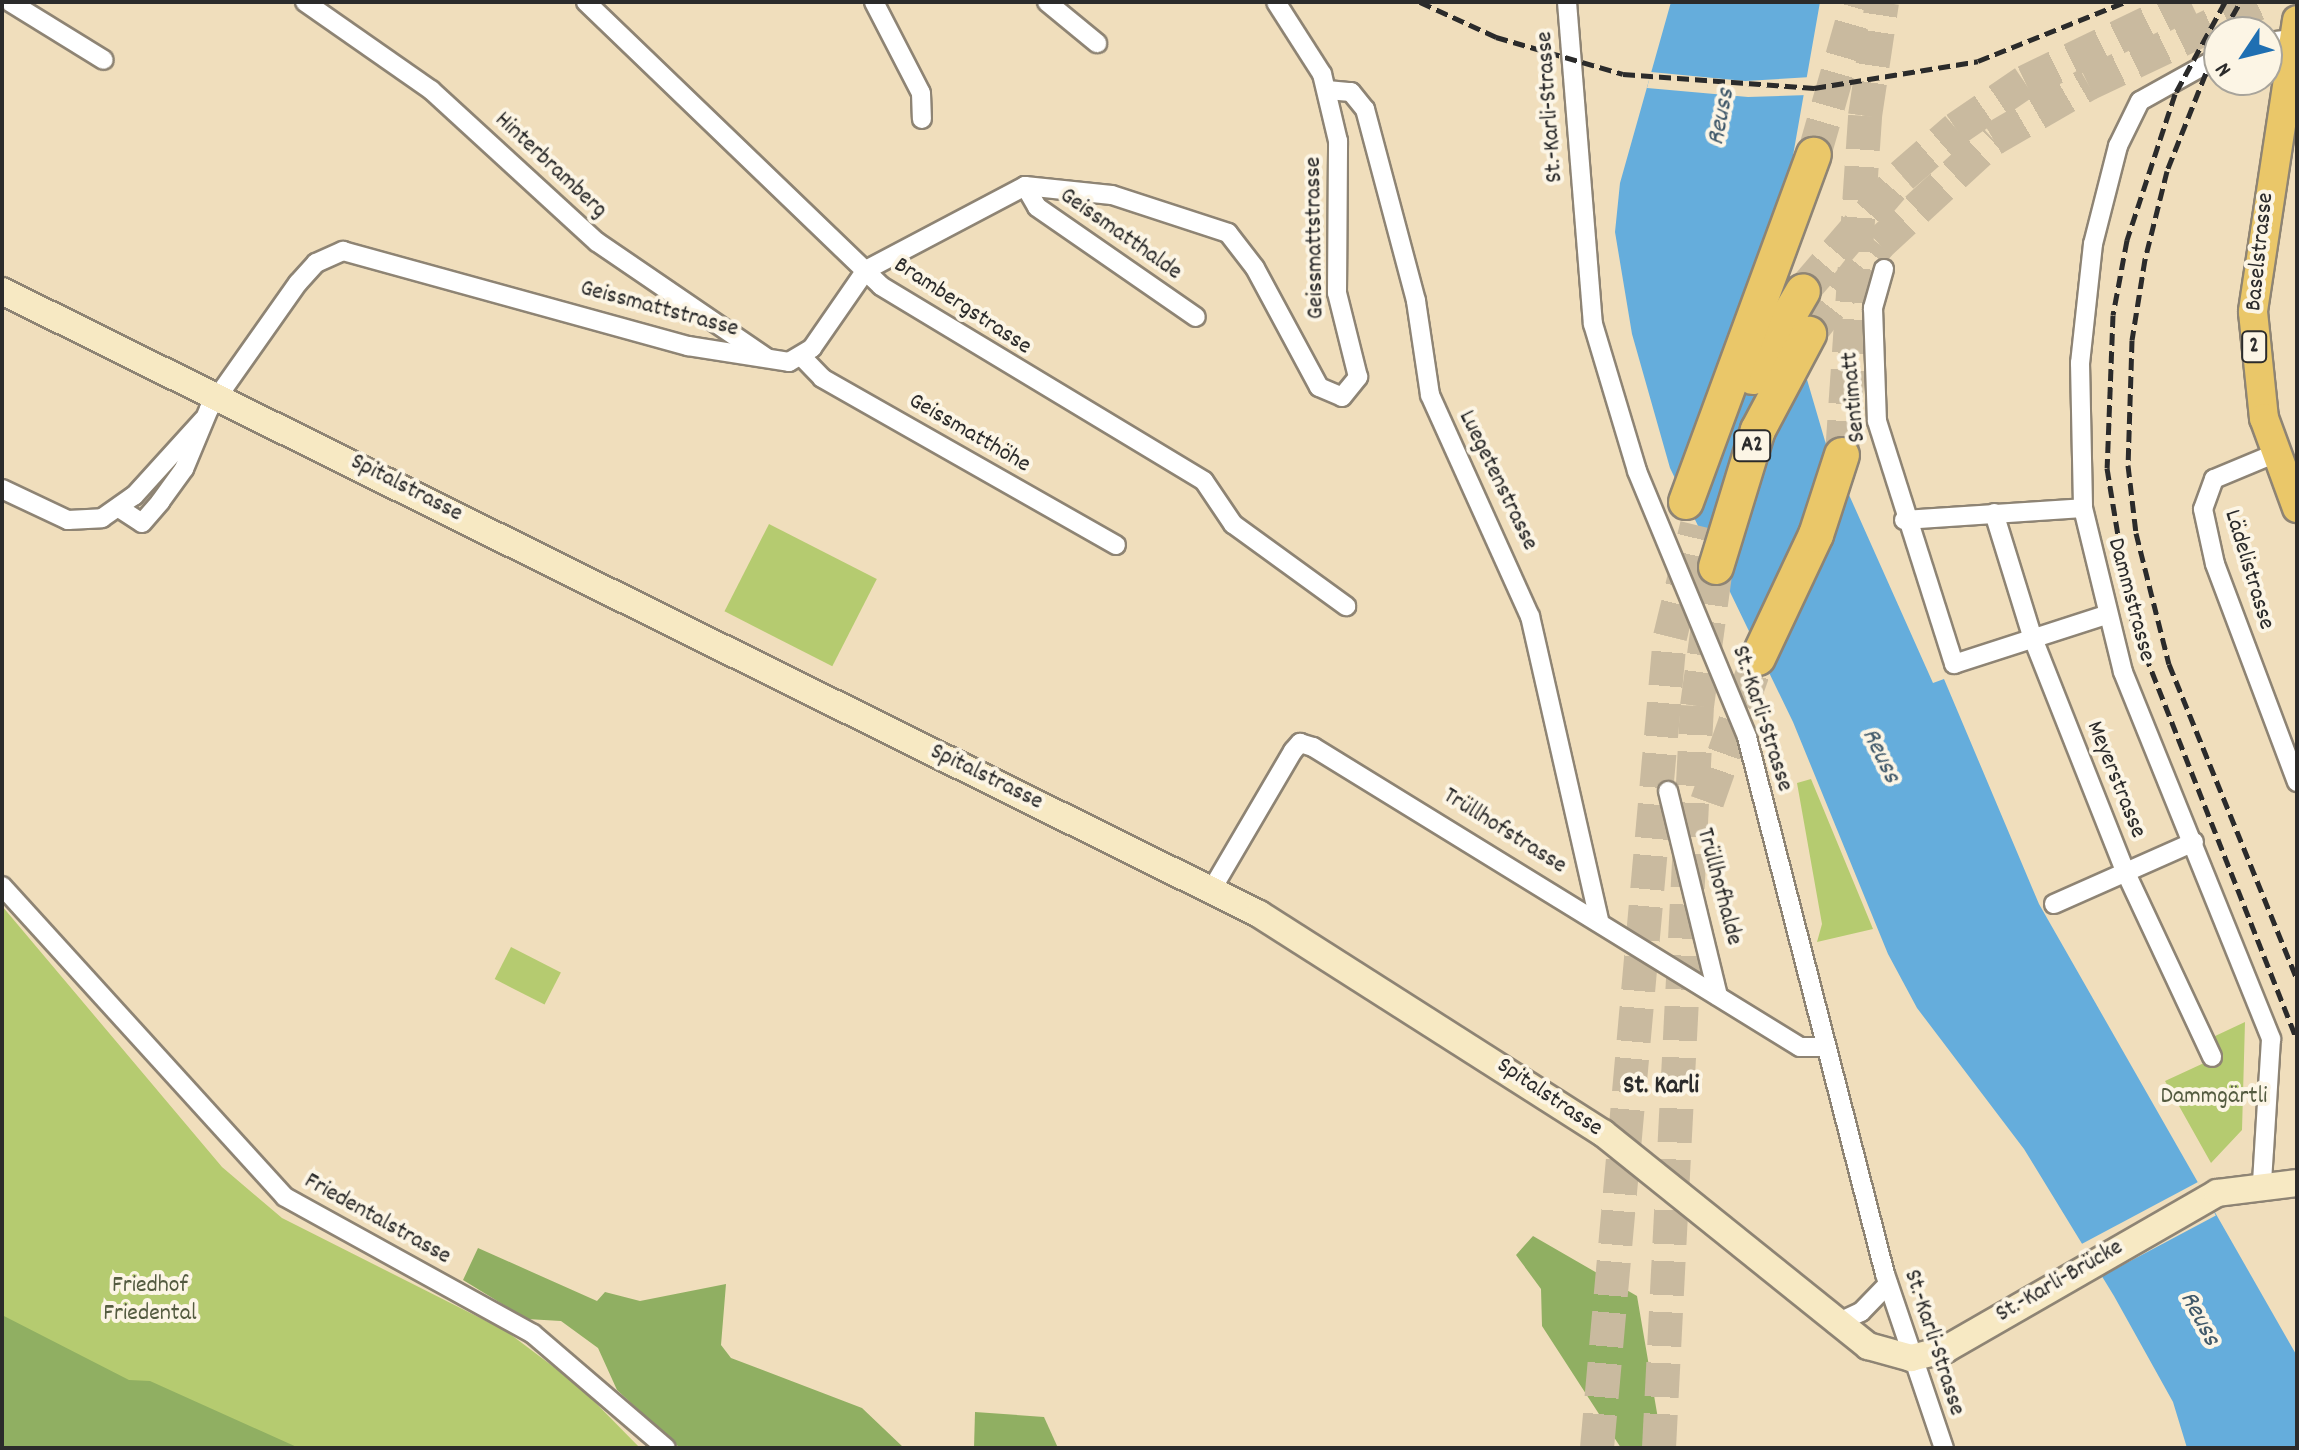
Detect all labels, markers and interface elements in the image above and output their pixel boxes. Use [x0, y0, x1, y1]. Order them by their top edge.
north arrow [2203, 16, 2283, 96]
street label: St.-Karli-Strasse [1531, 30, 1571, 184]
text: N [2209, 56, 2240, 82]
water label: Reuss [1701, 86, 1743, 148]
street label: Hinterbramberg [488, 107, 612, 225]
street label: Geissmattstrasse [1300, 156, 1332, 320]
street label: Geissmatthalde [1053, 182, 1187, 288]
street label: Baselstrasse [2240, 191, 2282, 313]
street label: Brambergstrasse [888, 252, 1036, 362]
street label: Geissmattstrasse [577, 275, 741, 345]
road number: 2 [2240, 329, 2268, 365]
street label: Sentimatt [1837, 350, 1873, 444]
street label: Geissmatthöhe [903, 388, 1035, 480]
street label: Luegetenstrasse [1451, 406, 1543, 556]
road number: A2 [1732, 428, 1772, 464]
street label: Spitalstrasse [345, 449, 467, 529]
street label: Lädelistrasse [2216, 507, 2280, 633]
street label: Dammstrasse [2100, 535, 2160, 665]
street label: St.-Karli-Strasse [1724, 642, 1798, 796]
street label: Meyerstrasse [2078, 717, 2152, 843]
water label: Reuss [1853, 723, 1907, 789]
street label: Spitalstrasse [925, 738, 1047, 818]
street label: Trüllhofstrasse [1437, 783, 1571, 881]
street label: Trüllhofhalde [1689, 825, 1747, 949]
street label: Spitalstrasse [1490, 1052, 1608, 1144]
district label: St. Karli [1623, 1071, 1699, 1103]
park label: Dammgärtli [2161, 1084, 2267, 1112]
street label: Friedentalstrasse [299, 1168, 455, 1272]
street label: St.-Karli-Brücke [1991, 1234, 2129, 1330]
street label: St.-Karli-Strasse [1896, 1266, 1970, 1420]
park label: Friedhof Friedental [103, 1273, 197, 1329]
water label: Reuss [2172, 1286, 2226, 1352]

